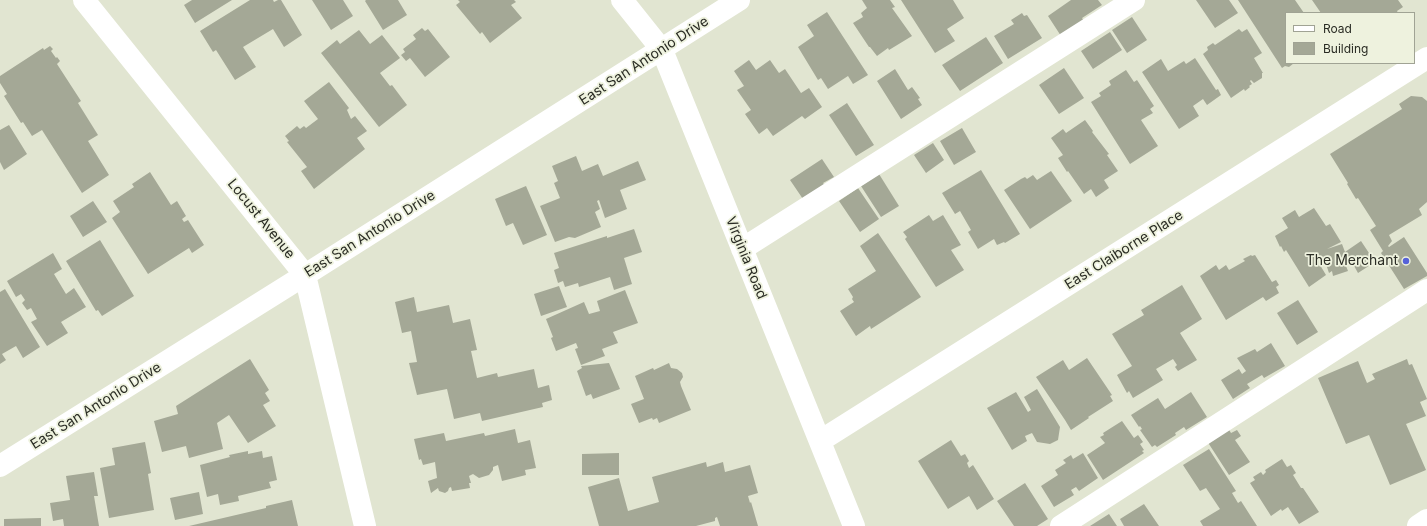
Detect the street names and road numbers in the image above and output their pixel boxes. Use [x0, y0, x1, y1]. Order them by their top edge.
street label: East San Antonio Drive [576, 13, 712, 109]
street label: Locust Avenue [224, 176, 298, 262]
street label: East San Antonio Drive [302, 187, 438, 281]
street label: East Claiborne Place [1062, 207, 1186, 293]
street label: Virginia Road [722, 214, 770, 302]
street label: East San Antonio Drive [28, 359, 164, 453]

